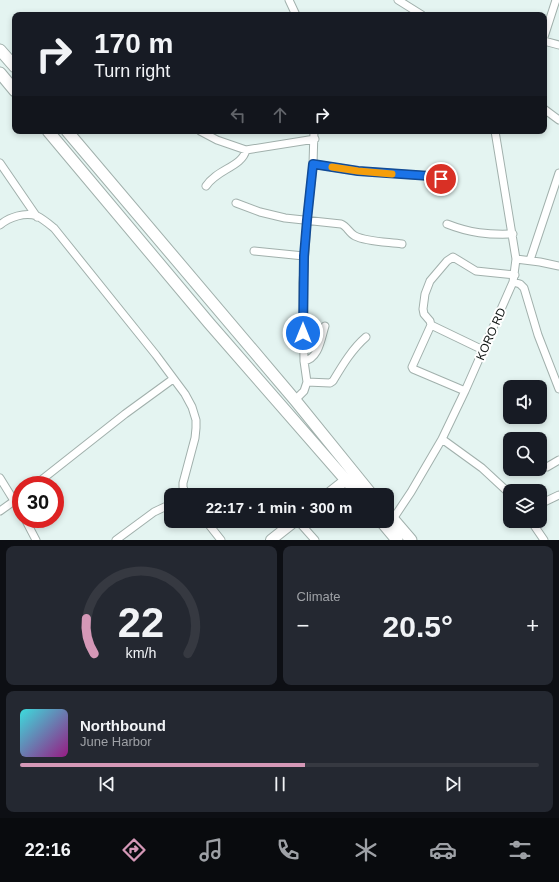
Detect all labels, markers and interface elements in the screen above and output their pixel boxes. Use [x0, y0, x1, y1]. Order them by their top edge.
icon: right [28, 28, 80, 80]
text: 170 m [94, 28, 173, 59]
text: Turn right [94, 61, 170, 81]
icon: left [227, 104, 249, 126]
icon: ahead [269, 104, 291, 126]
icon: right [311, 104, 333, 126]
pin [424, 162, 458, 196]
icon: arrive [430, 168, 452, 190]
street label: KORO RD [473, 305, 509, 362]
position arrow [282, 312, 324, 354]
map controls [503, 380, 547, 528]
button: sound [503, 380, 547, 424]
button: search [503, 432, 547, 476]
speed limit sign: 30 [12, 476, 64, 528]
button: layers [503, 484, 547, 528]
text: 22:17 · 1 min · 300 m [206, 499, 352, 516]
text: Climate [297, 589, 341, 604]
text: 22 [118, 598, 164, 645]
text: 20.5° [383, 610, 453, 643]
text: − [297, 613, 309, 638]
text: + [526, 613, 539, 638]
text: km/h [126, 644, 157, 660]
text: Northbound [80, 717, 166, 734]
text: June Harbor [80, 734, 152, 749]
icon: previous [96, 773, 118, 795]
icon: pause [269, 773, 291, 795]
icon: next [442, 773, 464, 795]
icon: directions [120, 836, 148, 864]
icon: music [197, 836, 225, 864]
icon: phone [274, 836, 302, 864]
icon: climate [352, 836, 380, 864]
icon: car [429, 836, 457, 864]
icon: filters [506, 836, 534, 864]
text: 22:16 [25, 840, 71, 860]

